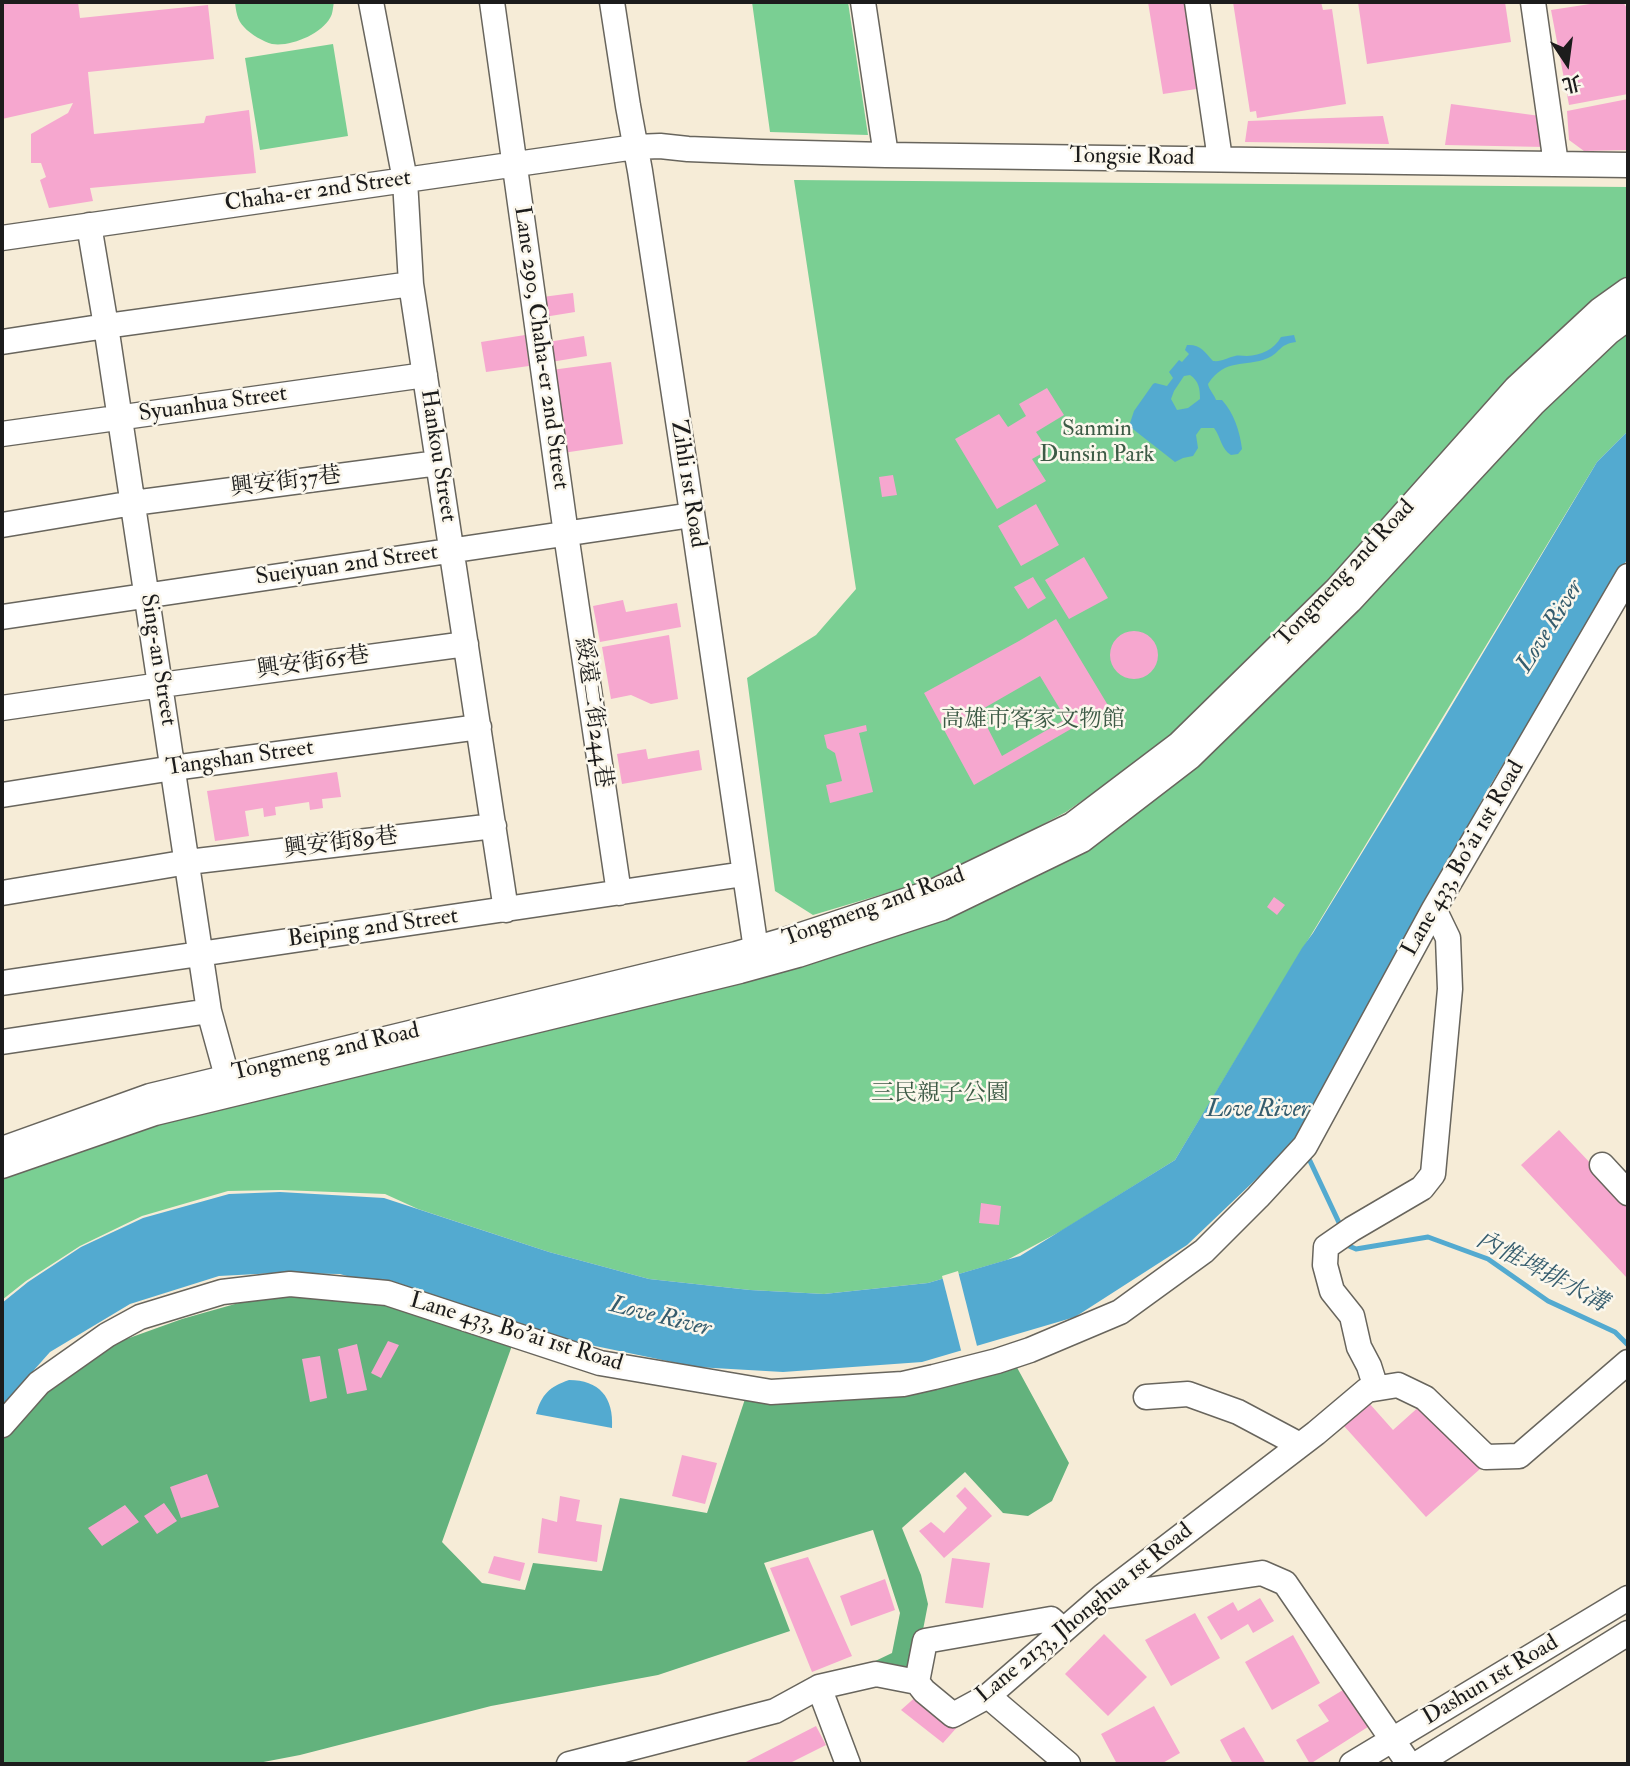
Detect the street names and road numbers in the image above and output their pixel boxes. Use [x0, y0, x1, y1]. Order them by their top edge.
street label: Tongsie Road [1069, 143, 1195, 173]
street label: Chaha-er 2nd Street [223, 165, 413, 219]
street label: Lane 290, Chaha-er 2nd Street [506, 205, 574, 491]
street label: Syuanhua Street [137, 381, 289, 429]
street label: Hankou Street [413, 388, 461, 524]
street label: Zihli 1st Road [663, 418, 711, 550]
street label: 興安街37巷 [229, 463, 343, 503]
street label: Tongmeng 2nd Road [1271, 495, 1421, 653]
street label: Sueiyuan 2nd Street [254, 540, 440, 592]
street label: Sing-an Street [133, 592, 181, 728]
street label: 綏遠二街244巷 [568, 636, 616, 790]
street label: 興安街65巷 [255, 642, 371, 686]
street label: Tangshan Street [164, 735, 316, 783]
street label: Lane 433, Bo'ai 1st Road [1397, 756, 1531, 962]
street label: 興安街89巷 [282, 823, 400, 865]
street label: Tongmeng 2nd Road [779, 862, 969, 954]
street label: Beiping 2nd Street [286, 903, 460, 955]
street label: Tongmeng 2nd Road [230, 1018, 422, 1088]
street label: Lane 433, Bo'ai 1st Road [406, 1287, 626, 1379]
street label: Lane 2133, Jhonghua 1st Road [971, 1518, 1199, 1710]
street label: Dashun 1st Road [1418, 1630, 1564, 1732]

